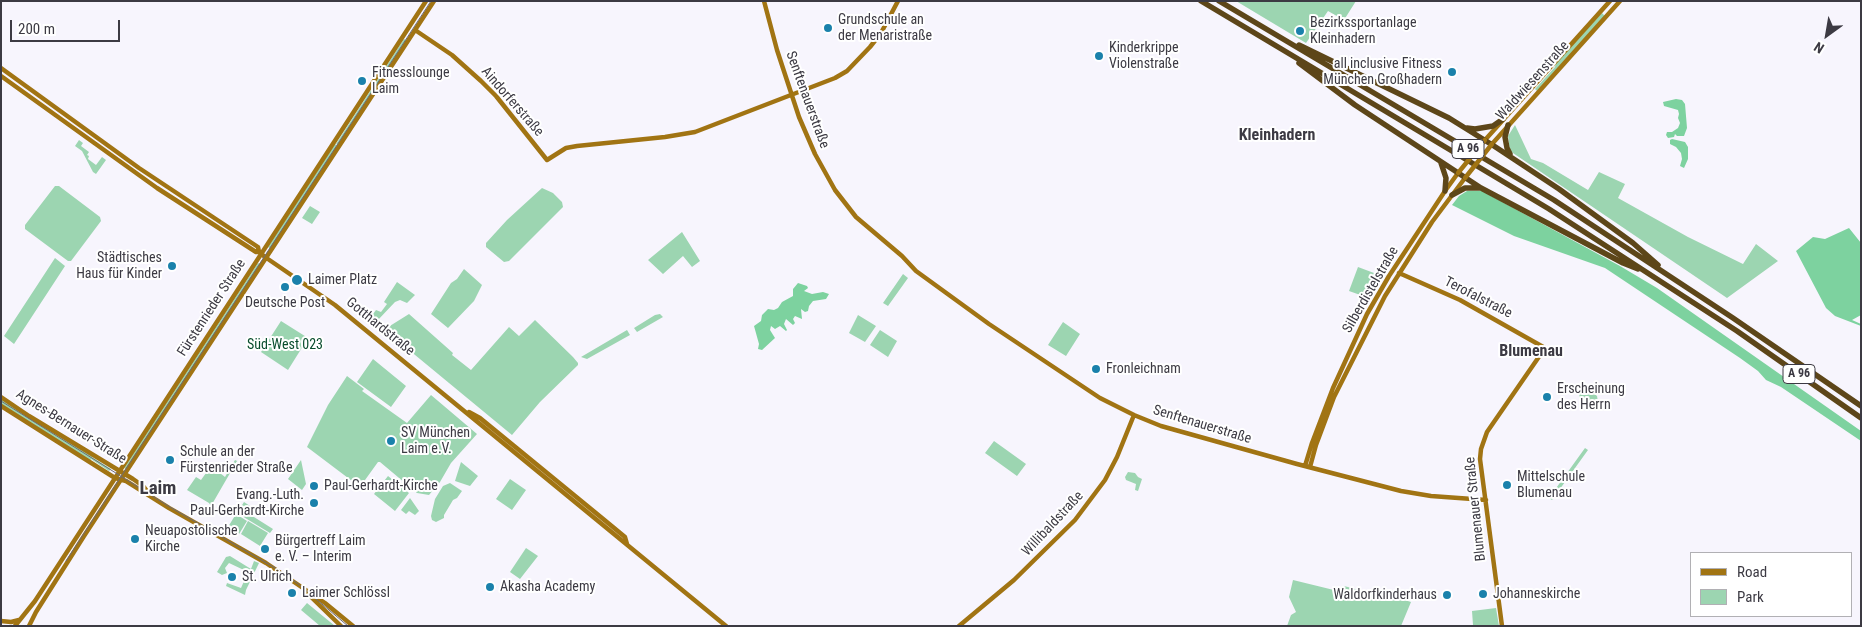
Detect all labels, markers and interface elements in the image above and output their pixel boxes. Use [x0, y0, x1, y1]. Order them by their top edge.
scale bar [12, 10, 122, 42]
north arrow [1802, 10, 1852, 60]
place label: Grundschule an der Menaristraße [838, 12, 932, 44]
place label: Bezirkssportanlage Kleinhadern [1310, 15, 1416, 48]
text: 200 m [18, 20, 55, 38]
marker: Grundschule an der Menaristraße [822, 22, 834, 34]
marker: Bezirkssportanlage Kleinhadern [1294, 25, 1306, 37]
street label: Waldwiesenstraße [1493, 38, 1573, 124]
text: N [1811, 39, 1827, 57]
place label: Kinderkrippe Violenstraße [1109, 40, 1179, 72]
street label: Senftenauerstraße [782, 49, 832, 151]
marker: Kinderkrippe Violenstraße [1093, 50, 1105, 62]
place label: all inclusive Fitness München Großhadern [1323, 56, 1442, 88]
street label: Aindorferstraße [477, 64, 547, 140]
place label: Fitnesslounge Laim [372, 65, 449, 98]
marker: all inclusive Fitness München Großhadern [1446, 66, 1458, 78]
marker: Fitnesslounge Laim [356, 75, 368, 87]
district label: Kleinhadern [1239, 126, 1315, 146]
road number: A 96 [1452, 140, 1484, 158]
street label: Silberdistelstraße [1340, 244, 1402, 336]
place label: Städtisches Haus für Kinder [76, 250, 162, 282]
street label: Fürstenrieder Straße [174, 256, 250, 360]
marker: Städtisches Haus für Kinder [166, 260, 178, 272]
place label: Laimer Platz [308, 272, 377, 288]
marker: Laimer Platz [290, 273, 304, 287]
street label: Terofalstraße [1441, 274, 1515, 322]
marker: Deutsche Post [279, 281, 291, 293]
street label: Gotthardstraße [342, 294, 418, 360]
place label: Deutsche Post [245, 295, 325, 311]
park label: Süd-West 023 [247, 337, 323, 353]
district label: Blumenau [1499, 342, 1563, 362]
place label: Fronleichnam [1106, 361, 1181, 377]
marker: Fronleichnam [1090, 363, 1102, 375]
road number: A 96 [1783, 364, 1815, 384]
place label: Erscheinung des Herrn [1557, 381, 1625, 414]
street label: Agnes-Bernauer-Straße [13, 386, 129, 468]
marker: Erscheinung des Herrn [1541, 391, 1553, 403]
street label: Senftenauerstraße [1151, 402, 1253, 448]
place label: SV München Laim e.V. [401, 425, 470, 458]
marker: SV München Laim e.V. [385, 435, 397, 447]
place label: Schule an der Fürstenrieder Straße [180, 444, 292, 477]
marker: Schule an der Fürstenrieder Straße [164, 454, 176, 466]
street label: Blumenauer Straße [1462, 456, 1490, 562]
place label: Mittelschule Blumenau [1517, 469, 1585, 502]
district label: Laim [140, 478, 176, 500]
place label: Paul-Gerhardt-Kirche [324, 478, 438, 494]
marker: Mittelschule Blumenau [1501, 479, 1513, 491]
marker: Paul-Gerhardt-Kirche [308, 480, 320, 492]
place label: Evang.-Luth. Paul-Gerhardt-Kirche [190, 487, 304, 520]
street label: Willibaldstraße [1019, 488, 1087, 560]
marker: Evang.-Luth. Paul-Gerhardt-Kirche [308, 497, 320, 509]
place label: Neuapostolische Kirche [145, 523, 238, 556]
marker: Neuapostolische Kirche [129, 533, 141, 545]
place label: Bürgertreff Laim e. V. – Interim [275, 533, 366, 566]
marker: Bürgertreff Laim e. V. – Interim [259, 543, 271, 555]
legend [1690, 552, 1852, 617]
text: Road [1737, 563, 1767, 581]
place label: St. Ulrich [242, 569, 292, 585]
marker: St. Ulrich [226, 571, 238, 583]
place label: Akasha Academy [500, 579, 595, 595]
marker: Akasha Academy [484, 581, 496, 593]
place label: Laimer Schlössl [302, 585, 390, 601]
place label: Johanneskirche [1493, 586, 1580, 602]
marker: Laimer Schlössl [286, 587, 298, 599]
place label: Waldorfkinderhaus [1333, 587, 1437, 603]
marker: Johanneskirche [1477, 588, 1489, 600]
text: Park [1737, 588, 1764, 606]
marker: Waldorfkinderhaus [1441, 589, 1453, 601]

